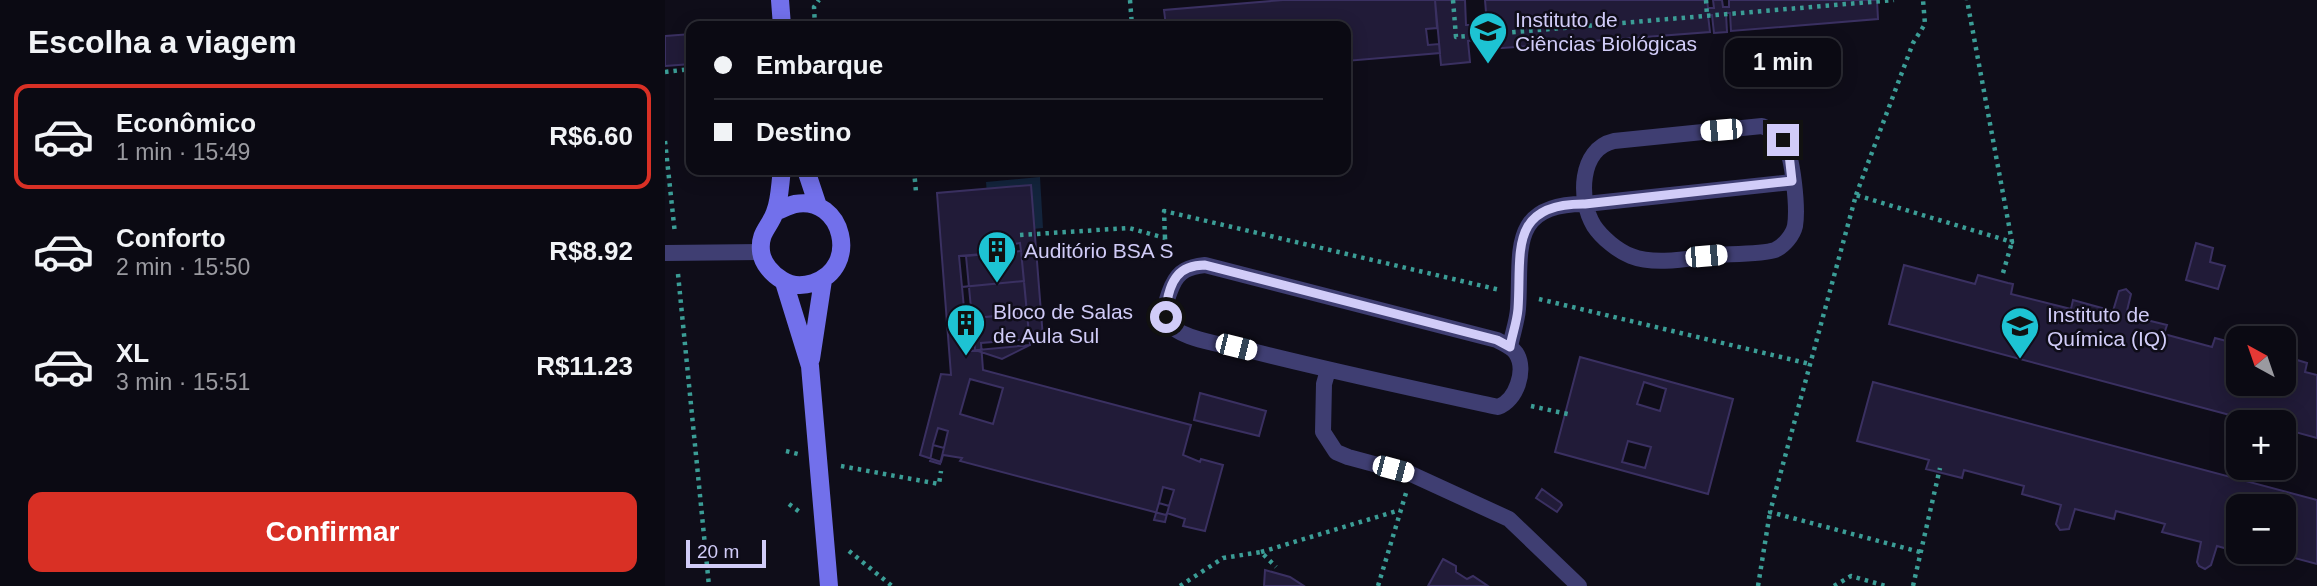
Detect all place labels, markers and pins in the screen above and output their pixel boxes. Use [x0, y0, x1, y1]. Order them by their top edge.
place label: Instituto de Ciências Biológicas [1515, 8, 1697, 55]
school or university icon: Instituto de Ciências Biológicas [1467, 10, 1509, 65]
building icon: Auditório BSA S [976, 229, 1018, 284]
place label: Auditório BSA S [1024, 239, 1173, 262]
place label: Bloco de Salas de Aula Sul [993, 300, 1133, 347]
building icon: Bloco de Salas de Aula Sul [945, 302, 987, 357]
place label: Instituto de Química (IQ) [2047, 303, 2167, 350]
school or university icon: Instituto de Química (IQ) [1999, 305, 2041, 360]

